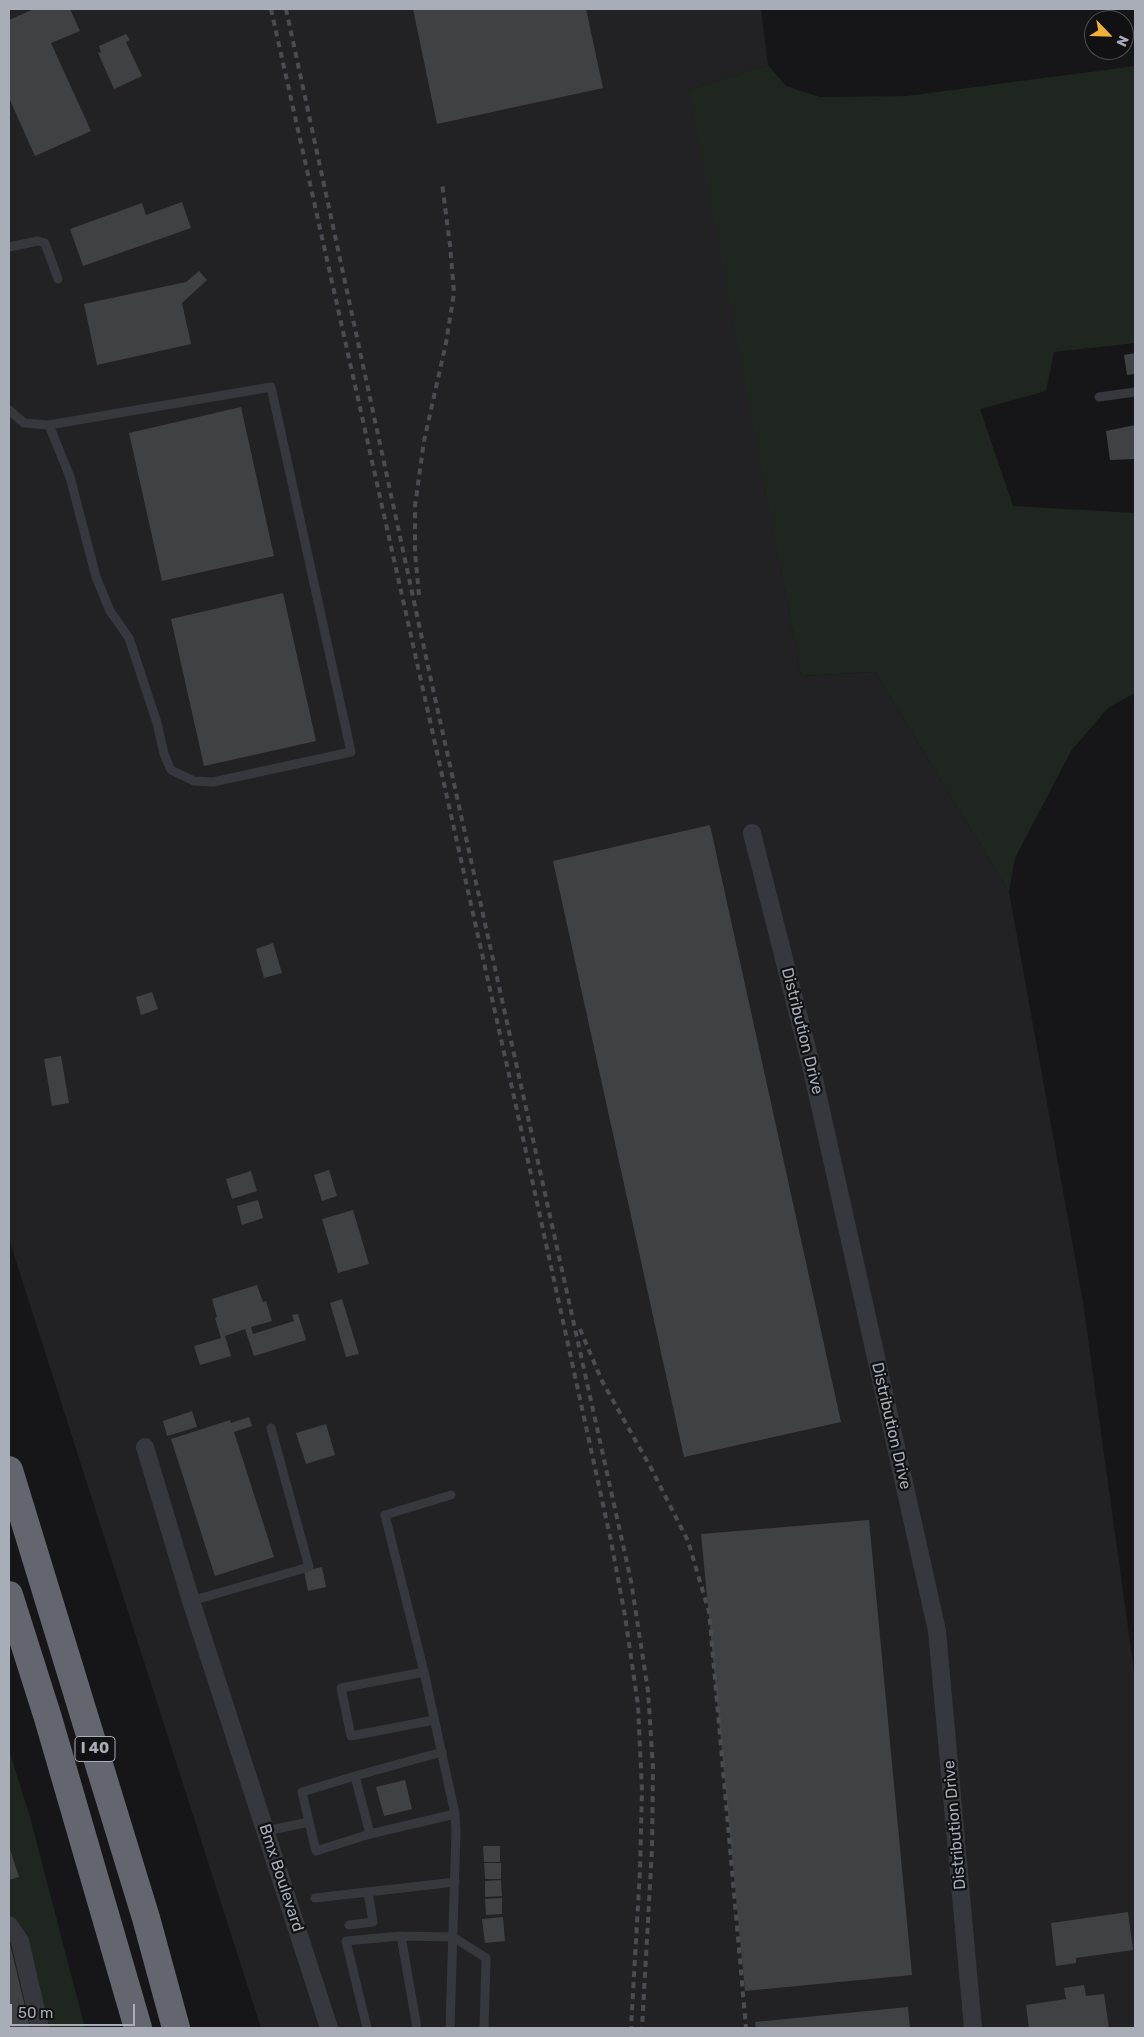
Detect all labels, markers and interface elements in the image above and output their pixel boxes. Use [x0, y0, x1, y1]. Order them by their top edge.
north arrow [1084, 10, 1134, 60]
text: N [1112, 33, 1132, 49]
street label: Distribution Drive [777, 966, 827, 1096]
street label: Distribution Drive [867, 1361, 915, 1491]
road number: I 40 [75, 1736, 115, 1762]
street label: Distribution Drive [940, 1759, 970, 1891]
street label: Bmx Boulevard [255, 1822, 307, 1934]
scale bar [12, 1994, 138, 2026]
text: 50 m [18, 2004, 53, 2022]

